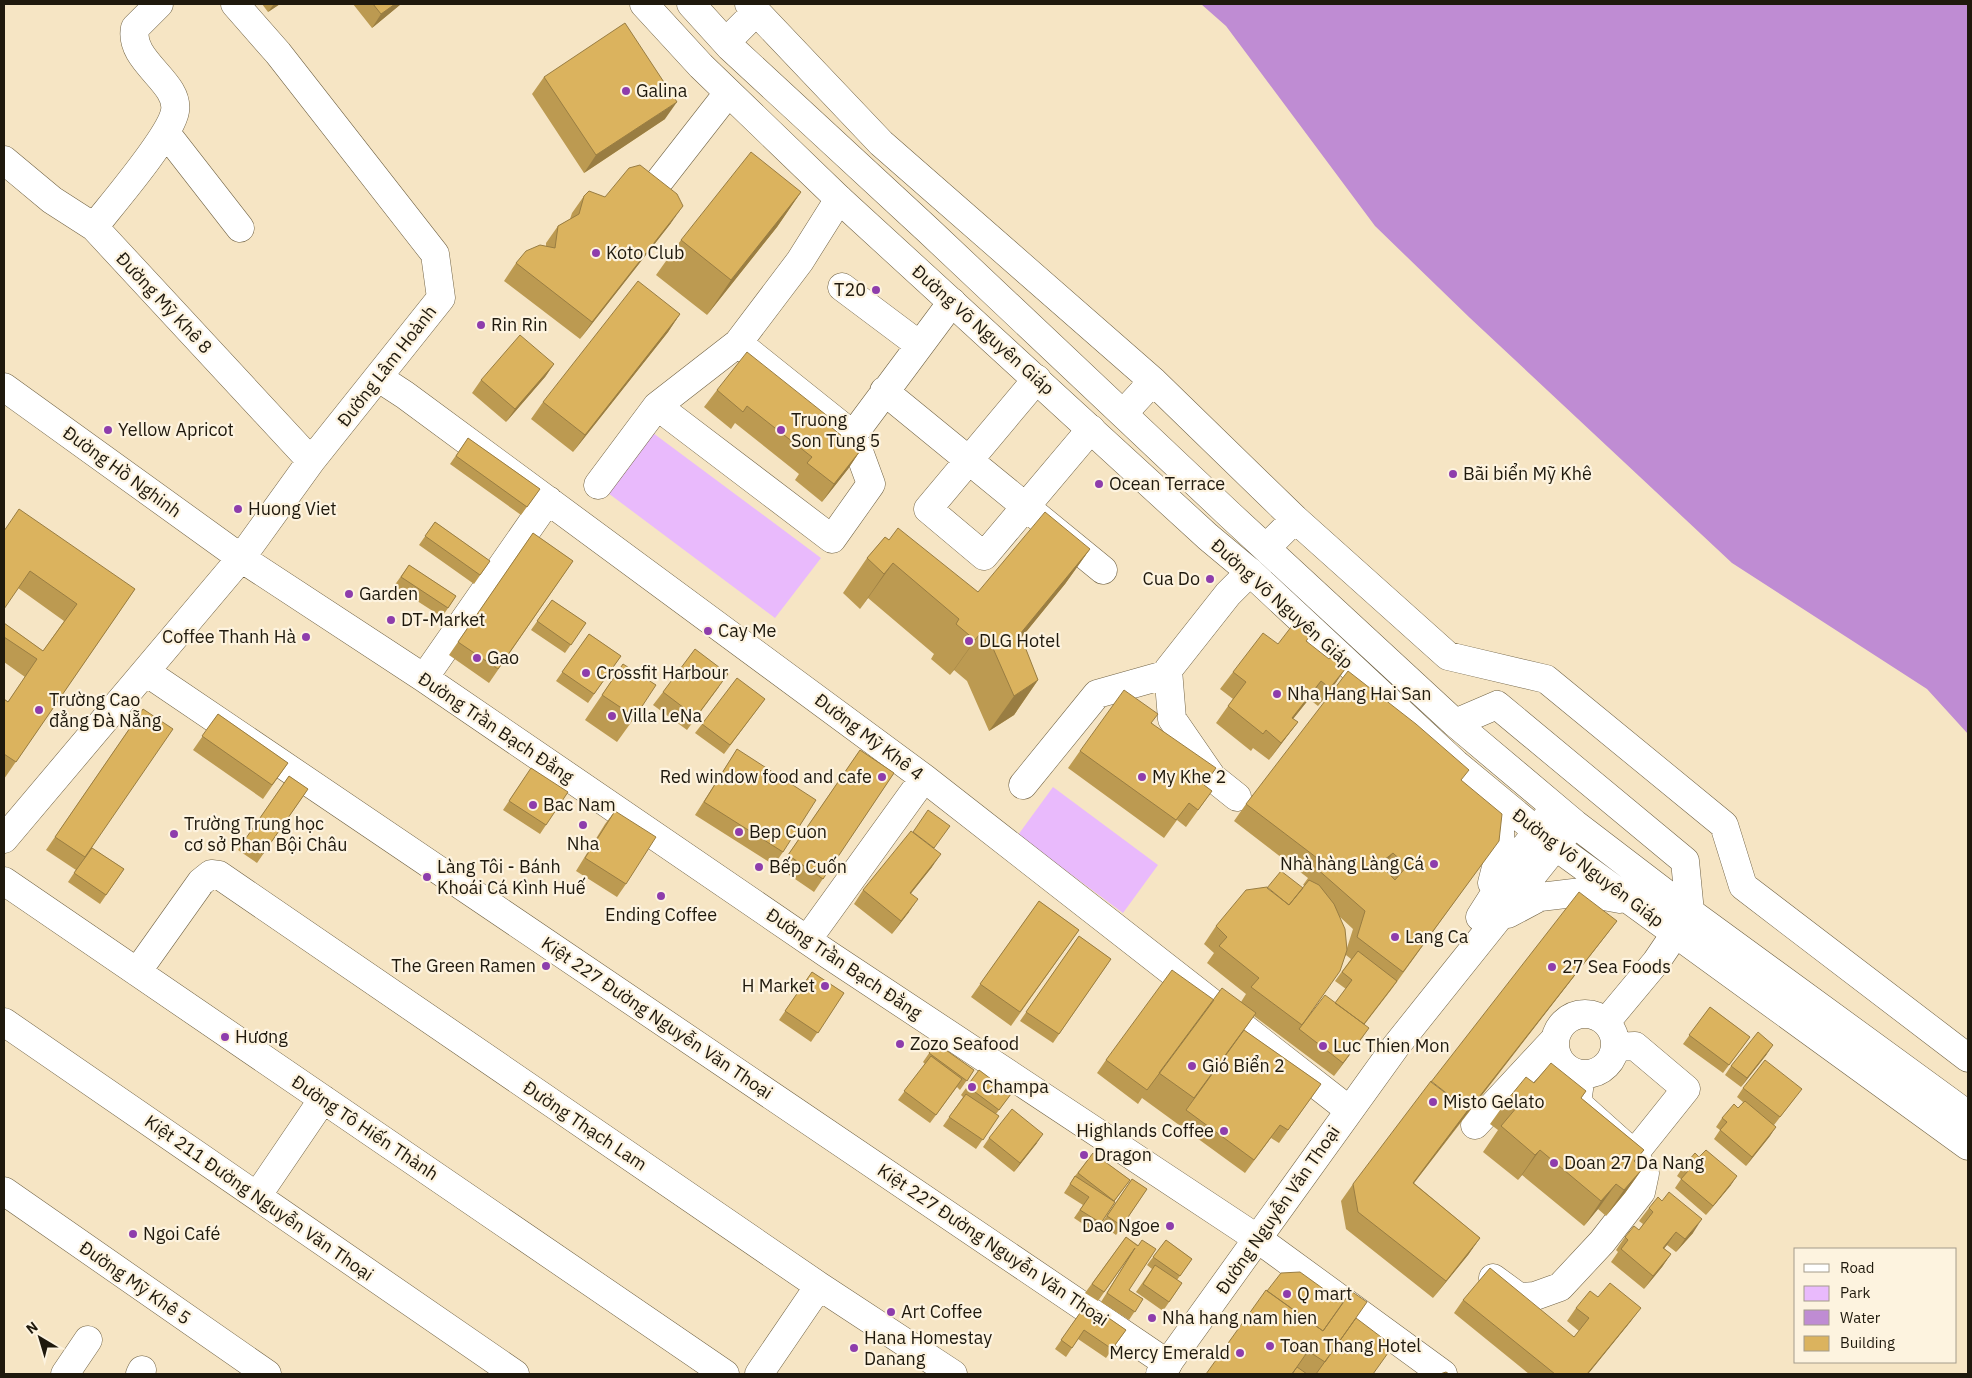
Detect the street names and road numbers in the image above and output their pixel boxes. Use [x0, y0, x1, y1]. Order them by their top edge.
street label: Đường Mỹ Khê 8 [111, 247, 217, 358]
street label: Đường Võ Nguyên Giáp [907, 260, 1059, 400]
street label: Đường Lâm Hoành [332, 300, 441, 431]
street label: Đường Hồ Nghinh [59, 421, 186, 522]
street label: Đường Võ Nguyên Giáp [1206, 534, 1358, 674]
street label: Đường Trần Bạch Đằng [414, 667, 579, 789]
street label: Đường Mỹ Khê 4 [810, 688, 929, 785]
street label: Đường Võ Nguyên Giáp [1508, 803, 1669, 932]
street label: Đường Trần Bạch Đằng [762, 903, 927, 1025]
street label: Kiệt 227 Đường Nguyễn Văn Thoại [537, 931, 777, 1104]
street label: Đường Tô Hiến Thành [288, 1070, 443, 1185]
street label: Đường Thạch Lam [519, 1076, 652, 1175]
street label: Kiệt 211 Đường Nguyễn Văn Thoại [140, 1110, 378, 1286]
street label: Đường Nguyễn Văn Thoại [1210, 1121, 1345, 1299]
street label: Kiệt 227 Đường Nguyễn Văn Thoại [873, 1158, 1113, 1331]
street label: Đường Mỹ Khê 5 [75, 1236, 195, 1330]

